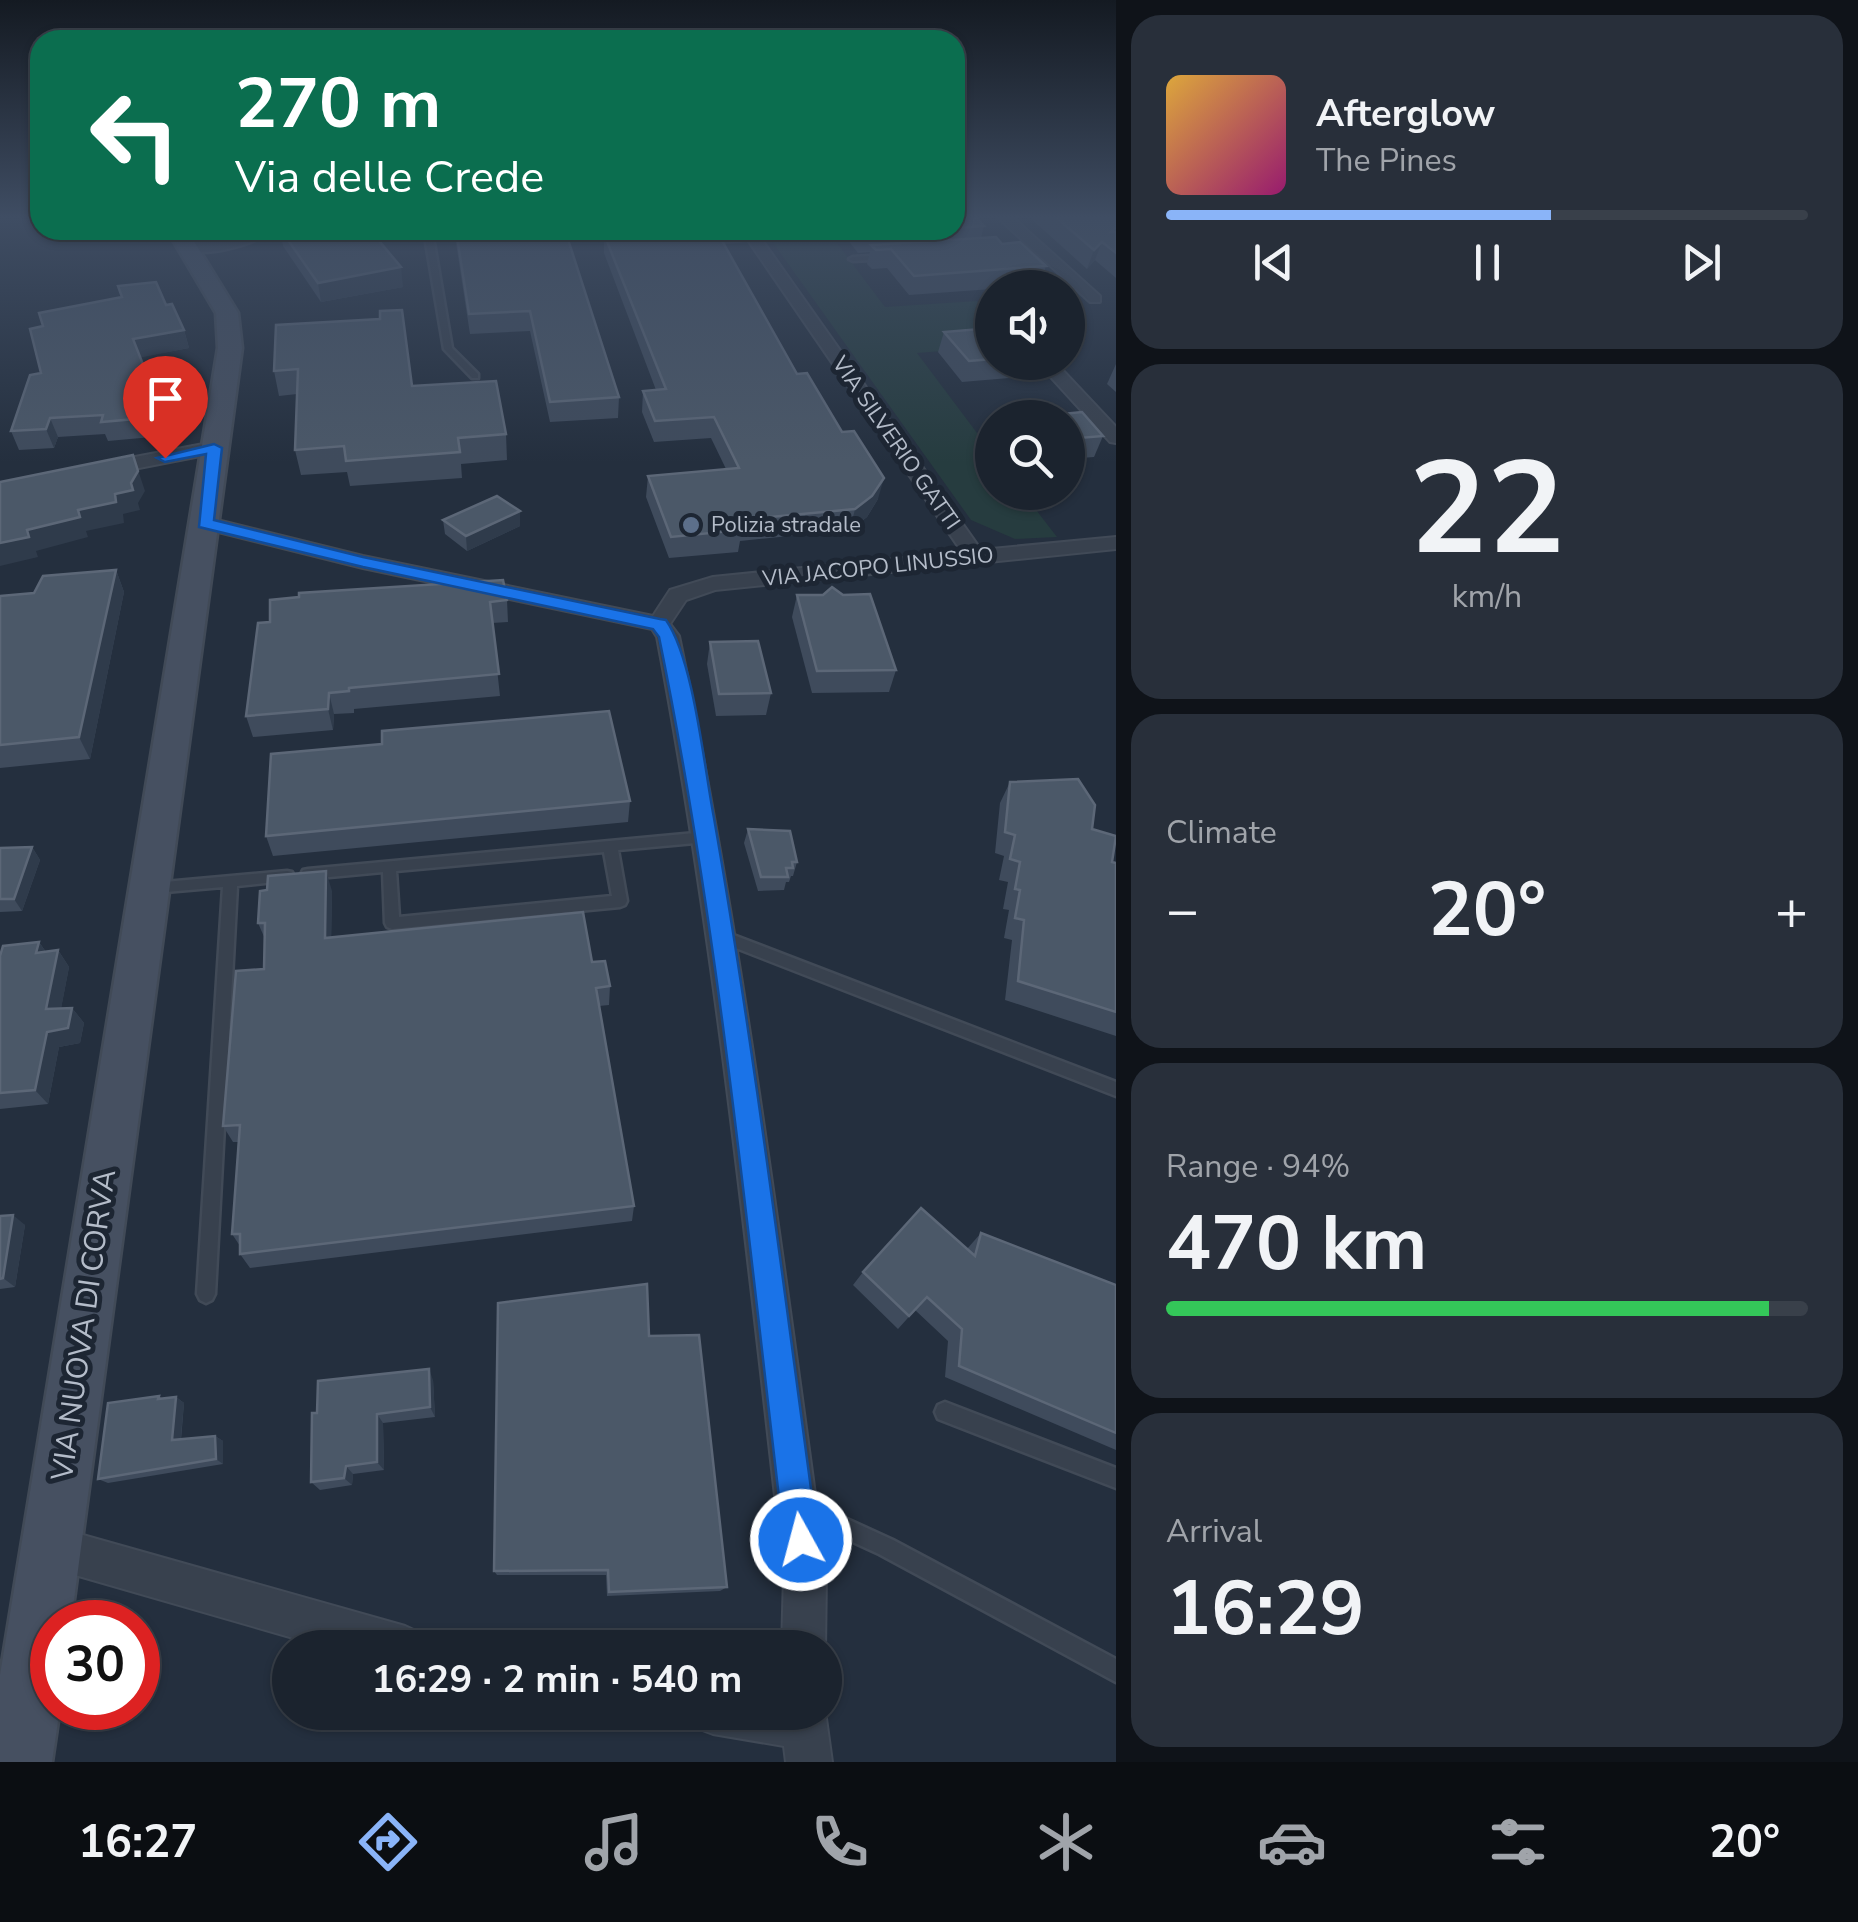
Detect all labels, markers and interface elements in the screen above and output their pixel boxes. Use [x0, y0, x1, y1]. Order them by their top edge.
text: 270 m [235, 56, 441, 152]
icon: left [70, 70, 200, 200]
text: Afterglow [1316, 88, 1495, 139]
text: The Pines [1316, 139, 1457, 182]
text: Via delle Crede [235, 147, 544, 208]
icon: previous [1246, 235, 1301, 290]
icon: pause [1460, 235, 1515, 290]
icon: next [1674, 235, 1729, 290]
map controls [975, 270, 1085, 510]
button: sound [975, 270, 1085, 380]
street label: VIA SILVERIO GATTI [824, 350, 967, 536]
pin [123, 356, 208, 459]
icon: arrive [138, 371, 193, 426]
button: search [975, 400, 1085, 510]
text: 22 [1409, 421, 1565, 598]
place label: Polizia stradale [711, 510, 861, 540]
marker: Polizia stradale [680, 514, 702, 536]
street label: VIA JACOPO LINUSSIO [760, 540, 995, 594]
text: km/h [1452, 575, 1522, 618]
text: Climate [1166, 811, 1277, 854]
text: 20° [1428, 859, 1546, 961]
text: − [1166, 873, 1199, 948]
text: + [1775, 873, 1808, 948]
text: Range · 94% [1166, 1145, 1350, 1188]
street label: VIA NUOVA DI CORVA [42, 1167, 126, 1484]
text: 470 km [1166, 1193, 1427, 1295]
position arrow [749, 1488, 853, 1592]
text: Arrival [1166, 1510, 1262, 1553]
text: 16:29 [1166, 1558, 1365, 1660]
speed limit sign: 30 [30, 1600, 160, 1730]
text: 16:29 · 2 min · 540 m [372, 1654, 742, 1705]
icon: directions [353, 1807, 423, 1877]
icon: music [579, 1807, 649, 1877]
icon: phone [805, 1807, 875, 1877]
icon: climate [1031, 1807, 1101, 1877]
icon: car [1257, 1807, 1327, 1877]
icon: filters [1483, 1807, 1553, 1877]
text: 16:27 [78, 1812, 197, 1873]
text: 20° [1709, 1812, 1780, 1873]

